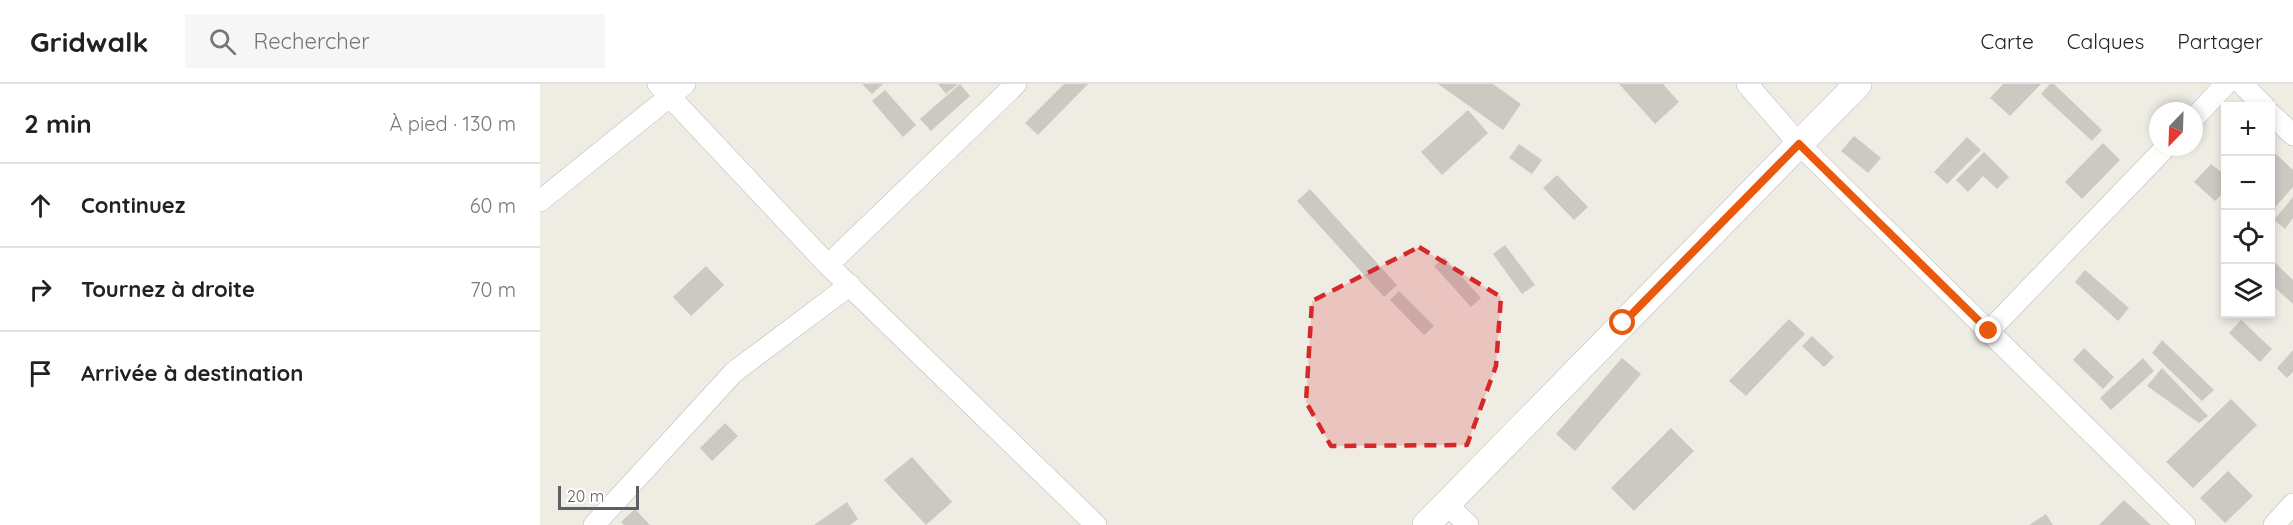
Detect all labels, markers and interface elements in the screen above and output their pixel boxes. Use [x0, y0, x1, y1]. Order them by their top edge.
search box [185, 14, 605, 68]
text: Gridwalk [30, 24, 149, 59]
icon: search [206, 25, 239, 58]
text: Rechercher [254, 27, 370, 55]
text: Carte [1980, 28, 2034, 54]
text: Calques [2067, 28, 2144, 54]
text: Partager [2177, 28, 2263, 54]
north arrow [2149, 102, 2203, 156]
map controls [2221, 102, 2275, 318]
button: + [2221, 102, 2275, 156]
text: 2 min [24, 107, 92, 140]
text: À pied · 130 m [389, 111, 516, 136]
button: − [2221, 156, 2275, 210]
icon: ahead [24, 189, 57, 222]
text: Continuez [81, 191, 185, 219]
text: 60 m [470, 193, 516, 218]
button: locate [2221, 210, 2275, 264]
button: layers [2221, 264, 2275, 318]
icon: right [24, 273, 57, 306]
text: Tournez à droite [81, 275, 255, 303]
text: 70 m [470, 277, 516, 302]
route start [1609, 309, 1635, 335]
route end [1975, 317, 2001, 343]
icon: arrive [24, 357, 57, 390]
text: Arrivée à destination [81, 359, 303, 387]
scale bar [558, 483, 639, 510]
text: 20 m [567, 486, 604, 506]

